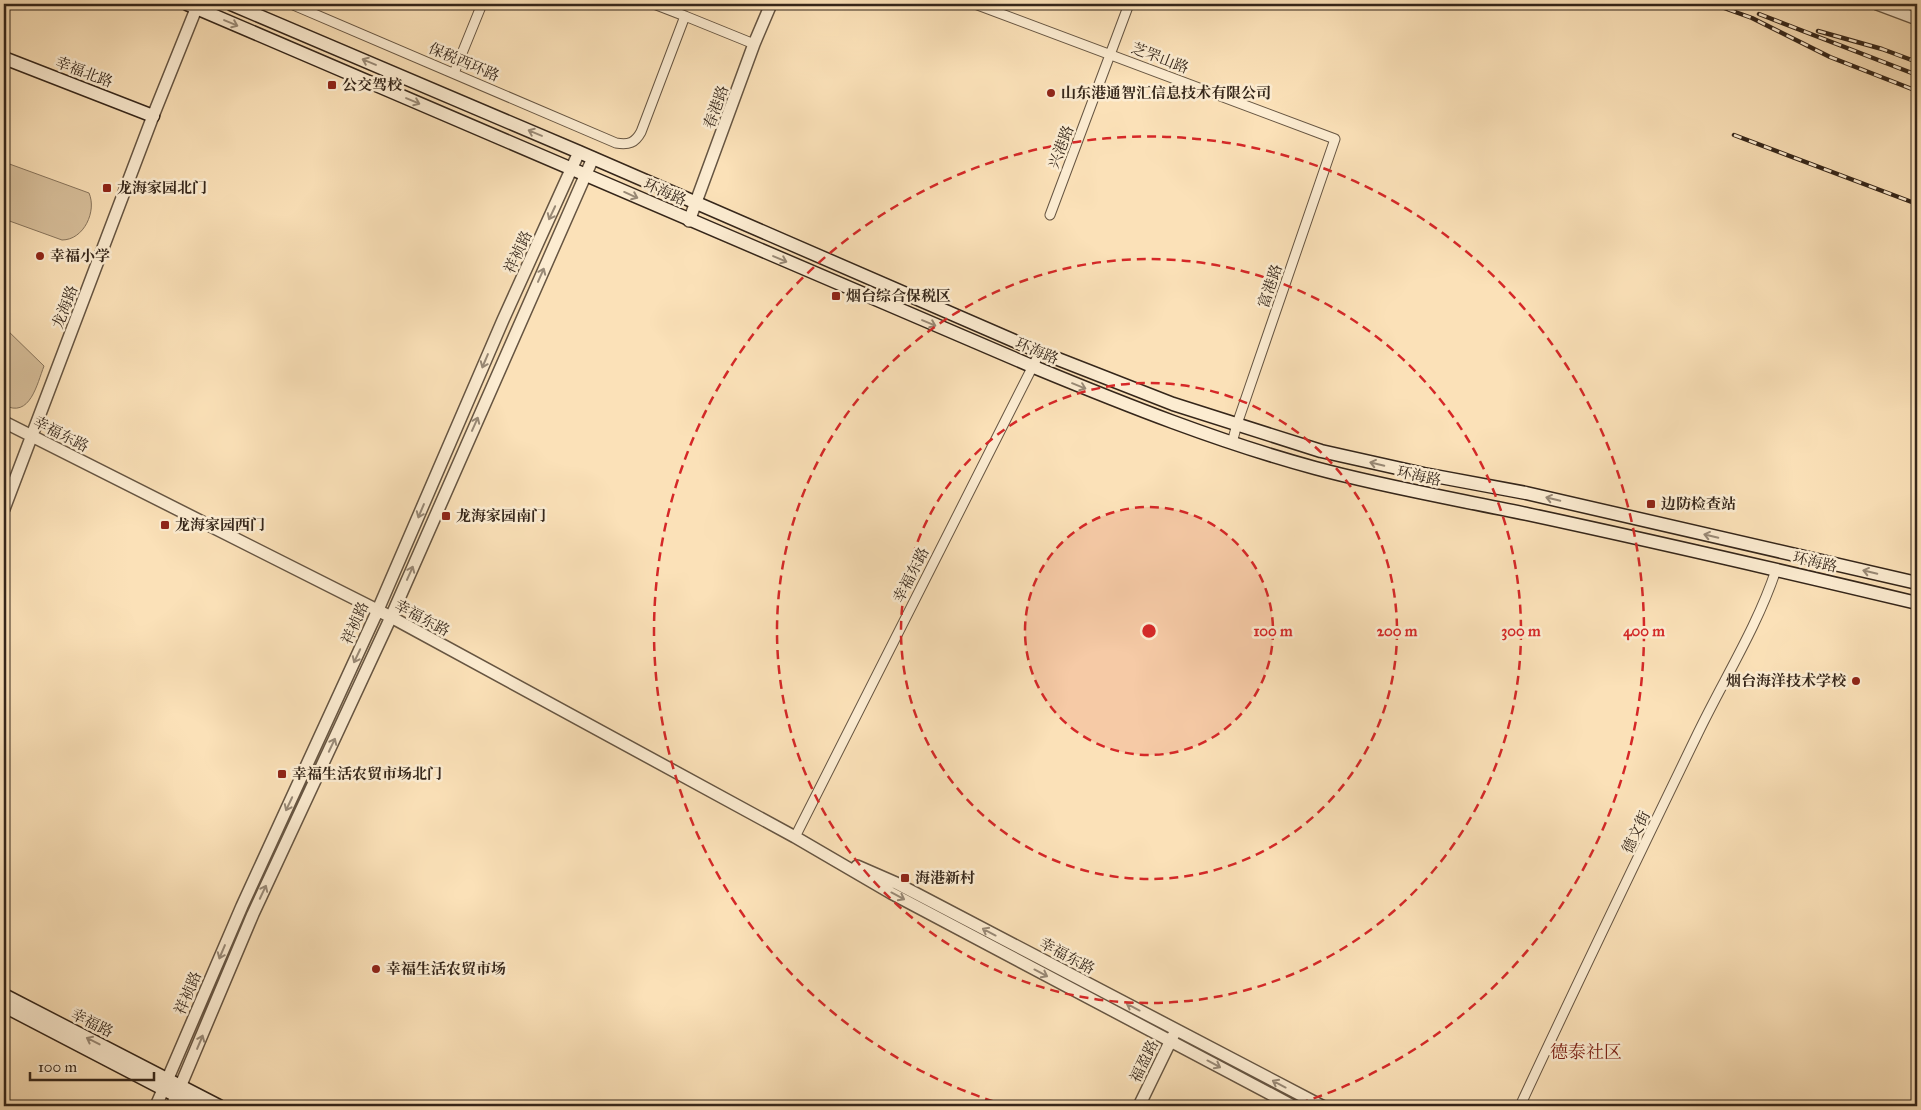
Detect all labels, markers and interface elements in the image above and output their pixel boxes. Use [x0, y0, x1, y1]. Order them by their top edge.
one-way arrow [223, 18, 238, 28]
street label: 保税西环路 [426, 39, 502, 85]
street label: 芝罘山路 [1129, 39, 1191, 77]
street label: 幸福北路 [53, 53, 115, 91]
one-way arrow [362, 57, 377, 67]
place label: 公交驾校 [342, 76, 403, 94]
marker: 公交驾校 [326, 79, 338, 91]
street label: 春港路 [700, 83, 732, 131]
place label: 山东港通智汇信息技术有限公司 [1061, 84, 1271, 102]
marker: 山东港通智汇信息技术有限公司 [1045, 87, 1057, 99]
one-way arrow [405, 96, 420, 106]
street label: 兴港路 [1045, 123, 1077, 171]
one-way arrow [528, 127, 543, 137]
street label: 环海路 [641, 175, 689, 209]
place label: 龙海家园北门 [117, 179, 207, 197]
marker: 龙海家园北门 [101, 182, 113, 194]
one-way arrow [623, 190, 638, 200]
one-way arrow [547, 205, 556, 220]
street label: 祥祯路 [500, 228, 536, 276]
place label: 幸福小学 [50, 247, 110, 265]
marker: 幸福小学 [34, 250, 46, 262]
one-way arrow [772, 255, 787, 265]
street label: 富港路 [1254, 262, 1286, 310]
one-way arrow [537, 268, 546, 283]
street label: 龙海路 [49, 283, 81, 331]
place label: 烟台综合保税区 [846, 287, 951, 305]
marker: 烟台综合保税区 [830, 290, 842, 302]
one-way arrow [921, 318, 936, 328]
street label: 环海路 [1013, 334, 1061, 368]
one-way arrow [480, 353, 490, 368]
one-way arrow [1071, 381, 1086, 391]
street label: 幸福东路 [30, 412, 92, 456]
one-way arrow [471, 417, 481, 432]
one-way arrow [1369, 459, 1385, 468]
street label: 环海路 [1395, 463, 1443, 489]
one-way arrow [1545, 494, 1561, 503]
place label: 边防检查站 [1661, 495, 1736, 513]
marker: 边防检查站 [1645, 498, 1657, 510]
one-way arrow [415, 503, 424, 518]
place label: 龙海家园南门 [456, 507, 546, 525]
marker: 龙海家园南门 [440, 510, 452, 522]
place label: 龙海家园西门 [175, 516, 265, 534]
marker: 龙海家园西门 [159, 519, 171, 531]
one-way arrow [1704, 531, 1720, 540]
street label: 幸福东路 [889, 544, 933, 606]
street label: 环海路 [1791, 548, 1839, 576]
one-way arrow [406, 566, 416, 581]
one-way arrow [1862, 567, 1878, 576]
street label: 幸福东路 [391, 596, 453, 640]
street label: 祥祯路 [338, 599, 372, 647]
centre of rings [1140, 622, 1158, 640]
text: 100 m [1253, 622, 1293, 640]
text: 200 m [1377, 622, 1418, 640]
text: 300 m [1501, 622, 1541, 641]
text: 400 m [1623, 622, 1665, 641]
one-way arrow [352, 648, 361, 663]
place label: 烟台海洋技术学校 [1726, 672, 1847, 690]
marker: 烟台海洋技术学校 [1850, 675, 1862, 687]
one-way arrow [327, 738, 337, 753]
place label: 幸福生活农贸市场北门 [292, 765, 442, 783]
marker: 幸福生活农贸市场北门 [276, 768, 288, 780]
one-way arrow [284, 796, 294, 811]
street label: 德文街 [1618, 808, 1654, 856]
place label: 海港新村 [915, 869, 975, 887]
marker: 海港新村 [899, 872, 911, 884]
one-way arrow [259, 885, 269, 900]
one-way arrow [890, 892, 905, 901]
one-way arrow [982, 927, 997, 936]
street label: 幸福东路 [1036, 934, 1098, 978]
one-way arrow [217, 944, 227, 959]
place label: 幸福生活农贸市场 [386, 960, 506, 978]
marker: 幸福生活农贸市场 [370, 963, 382, 975]
one-way arrow [1034, 968, 1049, 978]
street label: 祥祯路 [171, 969, 205, 1017]
one-way arrow [1126, 1002, 1141, 1011]
street label: 幸福路 [68, 1005, 116, 1041]
one-way arrow [195, 1035, 205, 1050]
one-way arrow [85, 1036, 100, 1046]
street label: 福盈路 [1126, 1037, 1162, 1085]
district label: 德泰社区 [1550, 1041, 1622, 1063]
scale bar [30, 1050, 154, 1082]
text: 100 m [38, 1058, 78, 1076]
one-way arrow [1206, 1059, 1221, 1069]
one-way arrow [1272, 1079, 1287, 1088]

